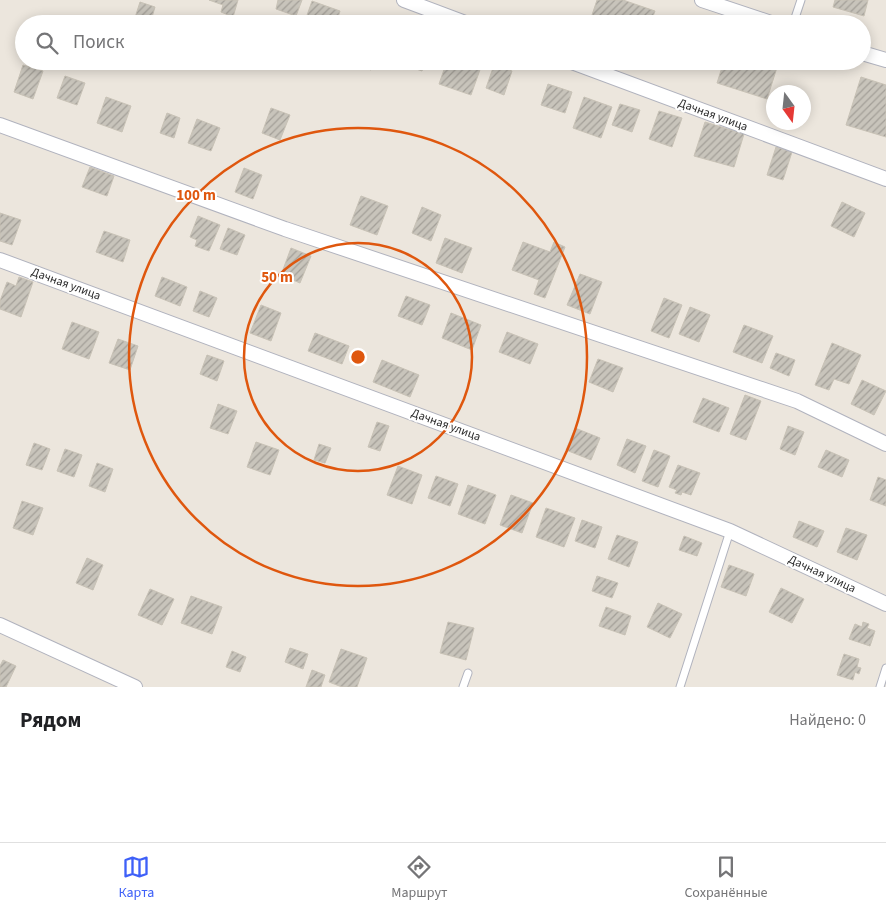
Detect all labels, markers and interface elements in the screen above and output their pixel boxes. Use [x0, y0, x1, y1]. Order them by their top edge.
search box [15, 15, 871, 70]
icon: search [33, 29, 61, 57]
text: Поиск [73, 29, 124, 56]
north arrow [766, 85, 811, 130]
street label: Дачная улица [676, 95, 750, 135]
text: 100 m [176, 185, 216, 206]
street label: Дачная улица [29, 264, 103, 304]
text: 50 m [261, 267, 293, 288]
centre of rings [349, 348, 367, 366]
street label: Дачная улица [409, 405, 483, 445]
street label: Дачная улица [785, 551, 859, 597]
text: Рядом [20, 705, 81, 735]
text: Найдено: 0 [789, 709, 866, 731]
tab: Карта [118, 853, 154, 903]
tab: Маршрут [391, 853, 447, 903]
tab: Сохранённые [684, 853, 768, 903]

